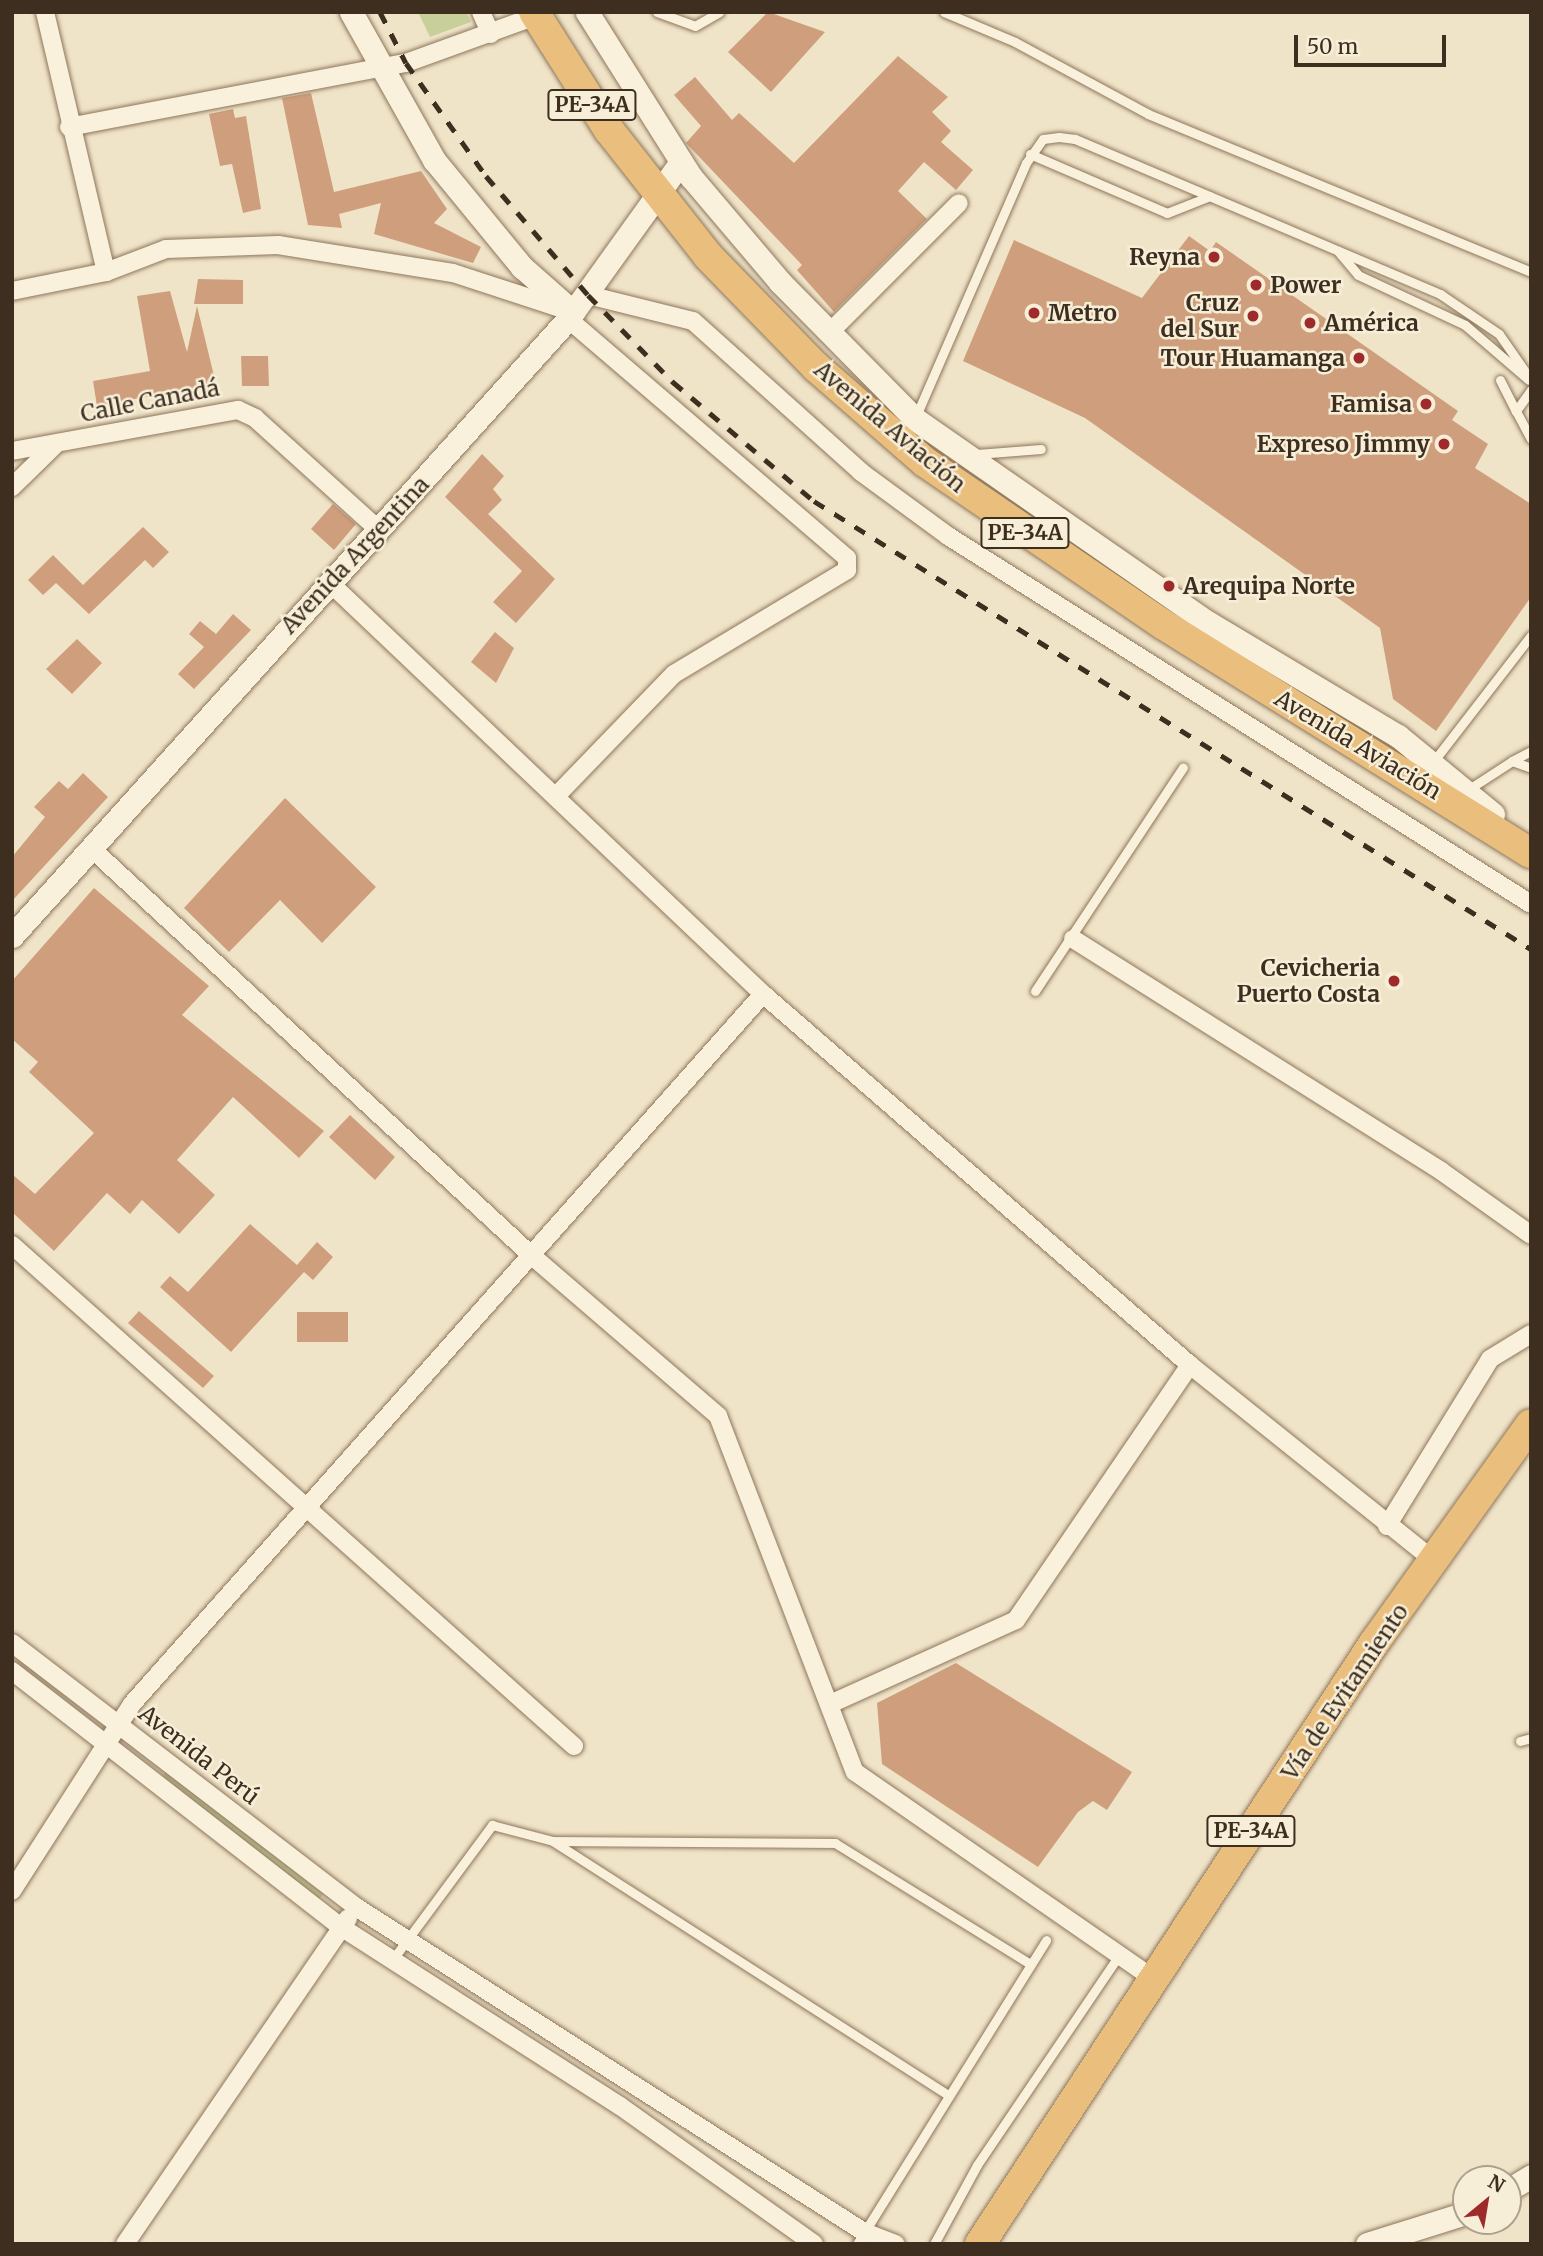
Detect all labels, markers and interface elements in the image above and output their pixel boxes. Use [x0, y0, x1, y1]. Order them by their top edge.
scale bar [1298, 21, 1450, 65]
text: 50 m [1307, 33, 1358, 60]
road number: PE-34A [546, 88, 638, 122]
place label: Reyna [1129, 243, 1200, 271]
marker: Reyna [1206, 249, 1222, 265]
place label: Power [1270, 271, 1341, 299]
marker: Power [1248, 277, 1264, 293]
place label: Cruz del Sur [1161, 289, 1239, 343]
place label: Metro [1048, 299, 1117, 327]
marker: Metro [1026, 305, 1042, 321]
marker: Cruz del Sur [1245, 308, 1261, 324]
place label: América [1324, 309, 1419, 337]
marker: América [1302, 315, 1318, 331]
place label: Tour Huamanga [1160, 344, 1345, 372]
marker: Tour Huamanga [1351, 350, 1367, 366]
street label: Avenida Aviación [809, 356, 971, 498]
street label: Calle Canadá [78, 374, 222, 428]
place label: Famisa [1330, 390, 1412, 418]
marker: Famisa [1418, 396, 1434, 412]
place label: Expreso Jimmy [1256, 430, 1430, 458]
marker: Expreso Jimmy [1436, 436, 1452, 452]
street label: Avenida Argentina [275, 471, 435, 639]
road number: PE-34A [979, 516, 1070, 550]
place label: Arequipa Norte [1183, 572, 1355, 600]
marker: Arequipa Norte [1161, 578, 1177, 594]
street label: Avenida Aviación [1270, 684, 1446, 806]
place label: Cevicheria Puerto Costa [1236, 954, 1380, 1008]
marker: Cevicheria Puerto Costa [1386, 973, 1402, 989]
street label: Vía de Evitamiento [1276, 1599, 1414, 1785]
street label: Avenida Perú [133, 1699, 265, 1811]
road number: PE-34A [1206, 1814, 1296, 1848]
north arrow [1452, 2165, 1522, 2235]
text: N [1484, 2169, 1509, 2198]

